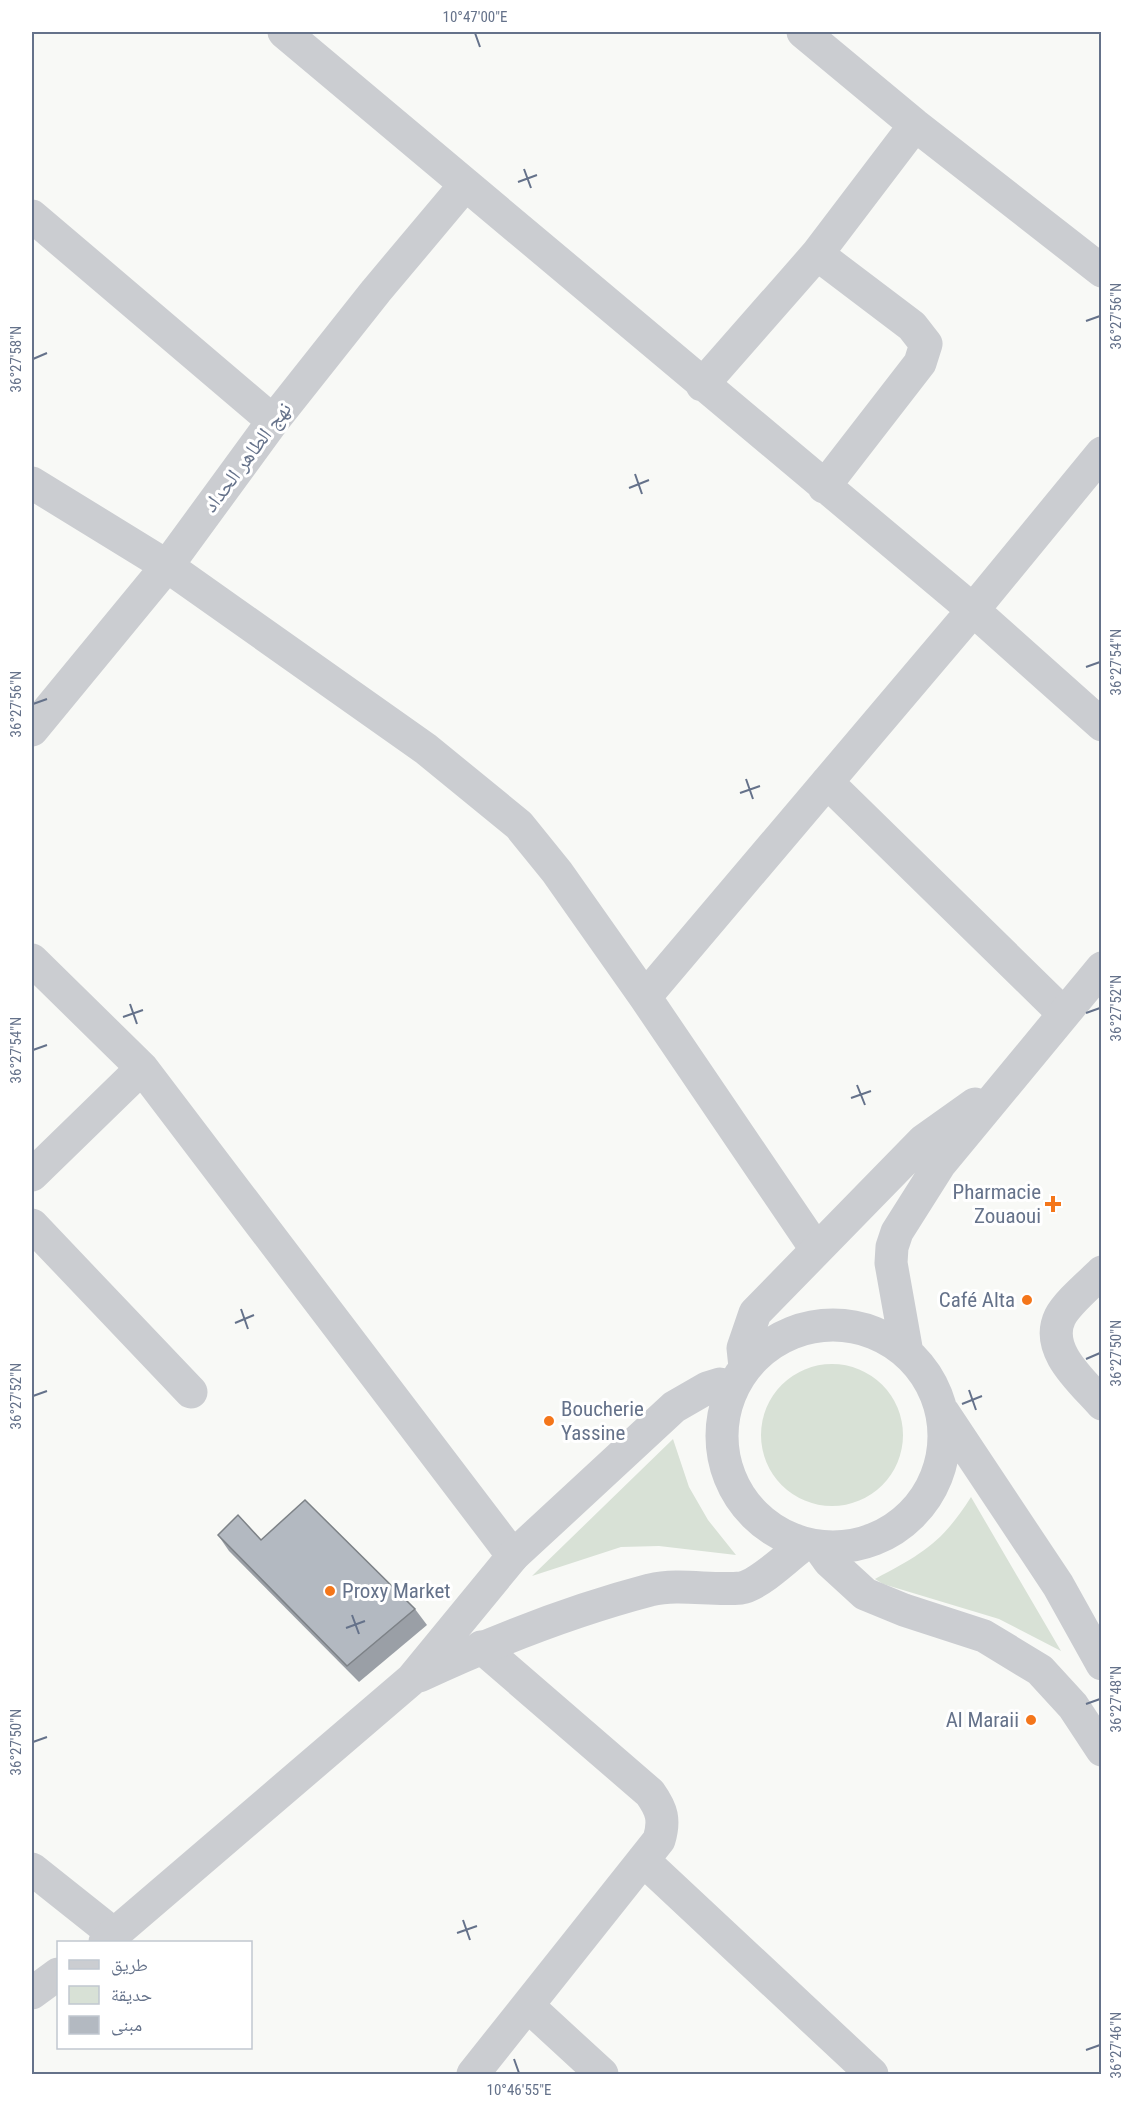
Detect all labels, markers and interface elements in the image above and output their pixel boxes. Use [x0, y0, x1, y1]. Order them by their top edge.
text: 10°47'00"E [443, 8, 507, 26]
text: 36°27'56"N [1107, 283, 1125, 349]
text: 36°27'58"N [7, 326, 25, 392]
street label: نهج الطاهر الحداد [198, 397, 297, 517]
text: 36°27'54"N [1107, 629, 1125, 695]
text: 36°27'56"N [7, 671, 25, 737]
text: 36°27'52"N [1107, 975, 1125, 1041]
text: 36°27'54"N [7, 1017, 25, 1083]
place label: Pharmacie Zouaoui [953, 1180, 1041, 1228]
marker: Pharmacie Zouaoui [1046, 1197, 1060, 1211]
place label: Café Alta [939, 1288, 1015, 1312]
marker: Café Alta [1020, 1293, 1034, 1307]
text: 36°27'50"N [1107, 1320, 1125, 1386]
text: 36°27'52"N [7, 1363, 25, 1429]
place label: Boucherie Yassine [561, 1397, 644, 1445]
marker: Boucherie Yassine [542, 1414, 556, 1428]
place label: Proxy Market [342, 1579, 451, 1603]
marker: Proxy Market [323, 1584, 337, 1598]
text: 36°27'48"N [1107, 1666, 1125, 1732]
place label: Al Maraii [946, 1708, 1019, 1732]
text: 36°27'50"N [7, 1709, 25, 1775]
marker: Al Maraii [1024, 1713, 1038, 1727]
legend [57, 1941, 252, 2049]
text: طريق [111, 1954, 148, 1976]
text: حديقة [111, 1984, 152, 2005]
text: 36°27'46"N [1107, 2012, 1125, 2078]
text: مبنى [111, 2014, 142, 2036]
text: 10°46'55"E [487, 2081, 551, 2099]

